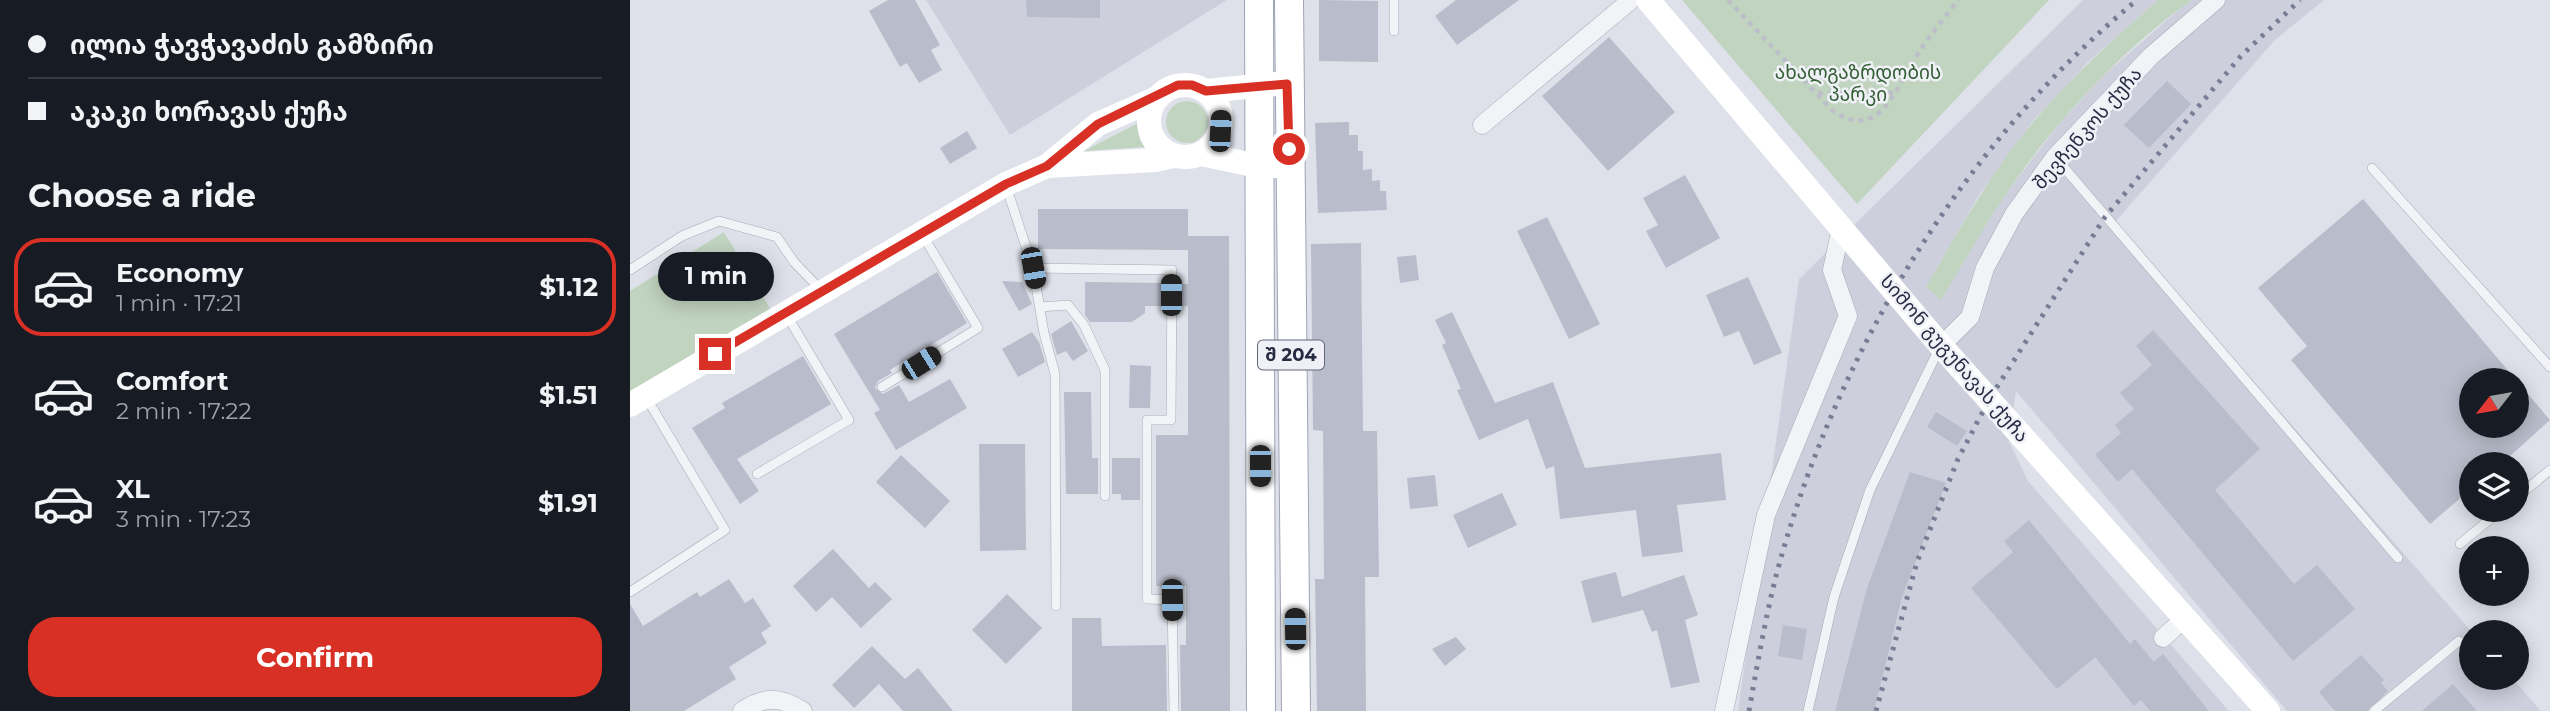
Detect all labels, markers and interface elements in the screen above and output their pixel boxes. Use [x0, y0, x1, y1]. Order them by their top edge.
text: ილია ჭავჭავაძის გამზირი [70, 29, 434, 61]
park label: ახალგაზრდობის პარკი [1775, 61, 1941, 106]
street label: შევჩენკოს ქუჩა [2028, 63, 2147, 194]
text: აკაკი ხორავას ქუჩა [70, 96, 348, 128]
car [1209, 109, 1232, 153]
route start [1273, 133, 1305, 165]
text: Choose a ride [28, 176, 256, 215]
car [1020, 245, 1047, 291]
callout: 1 min [657, 252, 773, 302]
icon: car [32, 256, 95, 319]
text: Economy [116, 257, 243, 289]
text: 1 min [685, 262, 747, 290]
street label: სიმონ გუგუნავას ქუჩა [1876, 270, 2034, 447]
text: $1.12 [540, 271, 598, 303]
car [1161, 274, 1182, 316]
text: 1 min · 17:21 [116, 289, 242, 317]
route end [699, 338, 731, 370]
road number: შ 204 [1258, 340, 1324, 370]
car [898, 343, 945, 383]
icon: car [32, 364, 95, 427]
text: Comfort [116, 365, 228, 397]
north arrow [2459, 368, 2529, 438]
map controls [2459, 368, 2529, 690]
text: $1.51 [539, 379, 598, 411]
text: 2 min · 17:22 [116, 397, 251, 425]
car [1250, 445, 1271, 487]
button: layers [2459, 452, 2529, 522]
icon: car [32, 472, 95, 535]
text: XL [116, 473, 150, 505]
text: $1.91 [538, 487, 598, 519]
text: 3 min · 17:23 [116, 505, 251, 533]
button: + [2459, 536, 2529, 606]
car [1162, 579, 1183, 621]
car [1285, 608, 1306, 650]
button: Confirm [28, 617, 602, 697]
button: − [2459, 620, 2529, 690]

